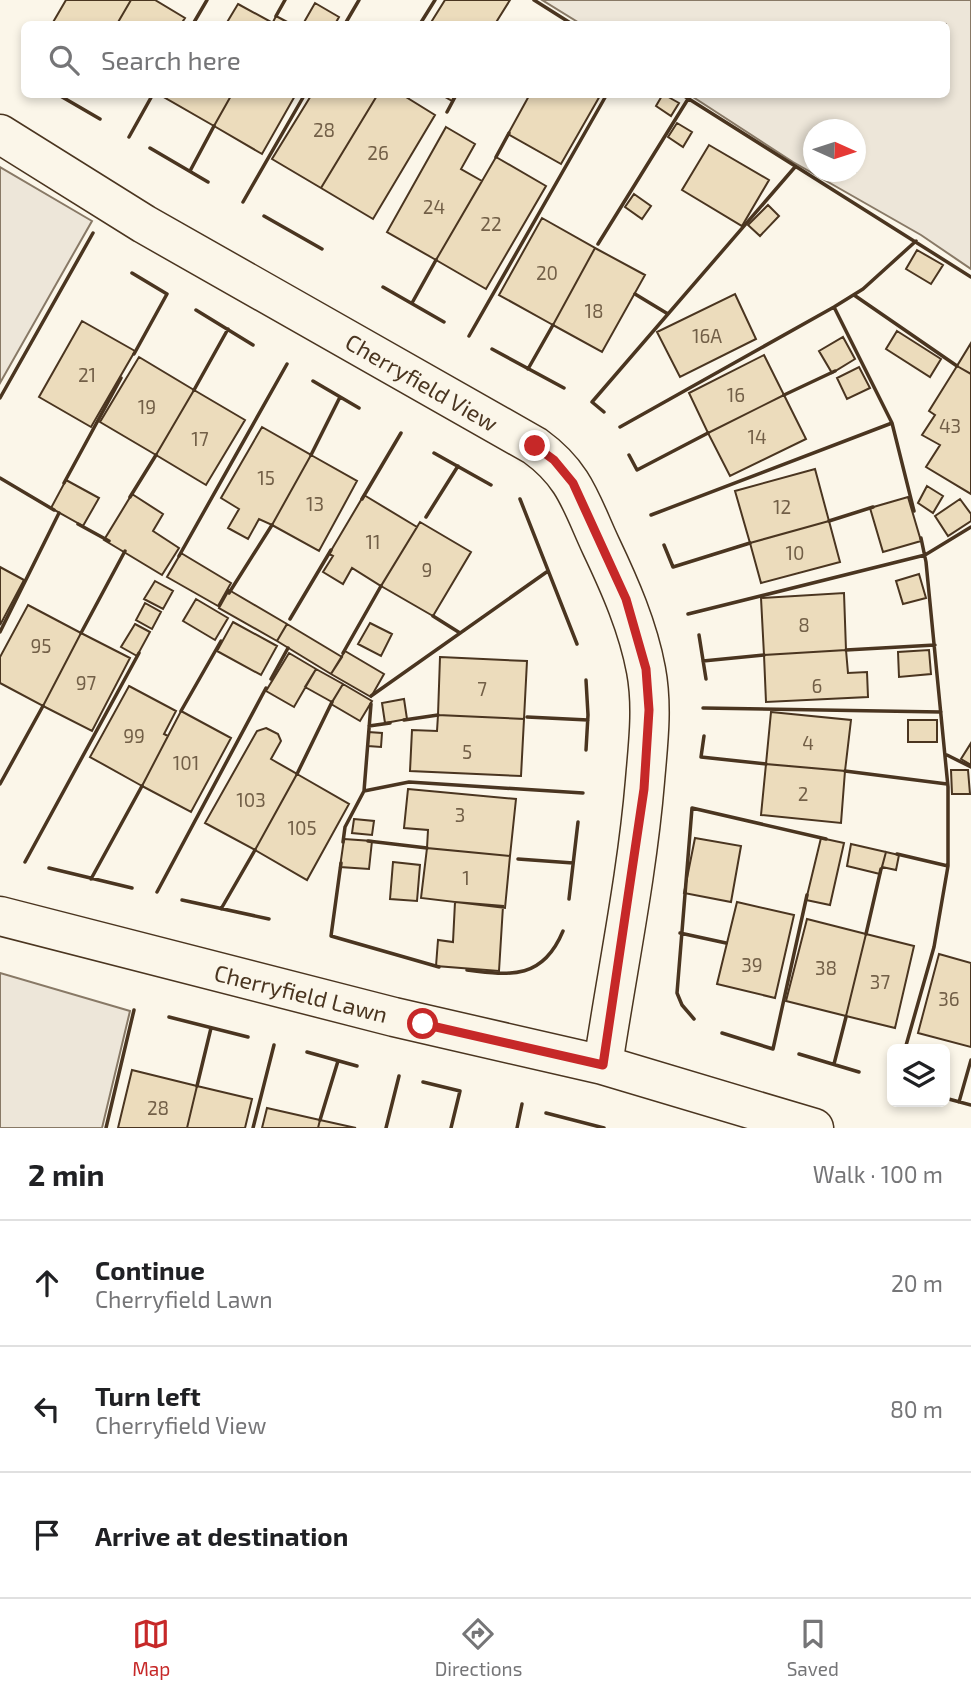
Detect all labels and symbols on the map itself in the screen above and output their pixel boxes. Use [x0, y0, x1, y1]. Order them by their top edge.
house number: 28 [313, 118, 335, 141]
north arrow [803, 119, 866, 182]
house number: 26 [367, 141, 389, 164]
house number: 24 [423, 195, 445, 218]
house number: 22 [480, 212, 502, 235]
house number: 20 [536, 261, 558, 284]
house number: 18 [584, 299, 604, 322]
house number: 16A [692, 324, 722, 347]
street label: Cherryfield View [341, 327, 503, 437]
house number: 21 [78, 363, 96, 386]
house number: 16 [727, 383, 745, 406]
house number: 19 [138, 395, 156, 418]
house number: 43 [939, 414, 961, 437]
house number: 14 [747, 425, 767, 448]
house number: 17 [191, 427, 209, 450]
route end [519, 430, 550, 461]
house number: 15 [257, 466, 275, 489]
house number: 13 [306, 492, 324, 515]
house number: 12 [773, 495, 791, 518]
house number: 11 [365, 530, 381, 553]
house number: 10 [785, 541, 805, 564]
house number: 9 [422, 558, 432, 581]
house number: 8 [798, 613, 810, 636]
house number: 95 [30, 634, 52, 657]
house number: 97 [76, 671, 97, 694]
house number: 6 [812, 674, 822, 697]
house number: 7 [477, 677, 487, 700]
house number: 99 [123, 724, 145, 747]
house number: 4 [802, 731, 814, 754]
house number: 5 [462, 740, 472, 763]
house number: 101 [173, 751, 199, 774]
house number: 2 [798, 782, 808, 805]
house number: 103 [236, 788, 266, 811]
house number: 3 [455, 803, 465, 826]
house number: 105 [287, 816, 317, 839]
house number: 1 [462, 866, 470, 889]
house number: 39 [741, 953, 763, 976]
house number: 38 [815, 956, 837, 979]
street label: Cherryfield Lawn [211, 958, 391, 1028]
house number: 37 [870, 970, 890, 993]
house number: 36 [938, 987, 960, 1010]
route start [407, 1008, 438, 1039]
house number: 28 [147, 1096, 169, 1119]

